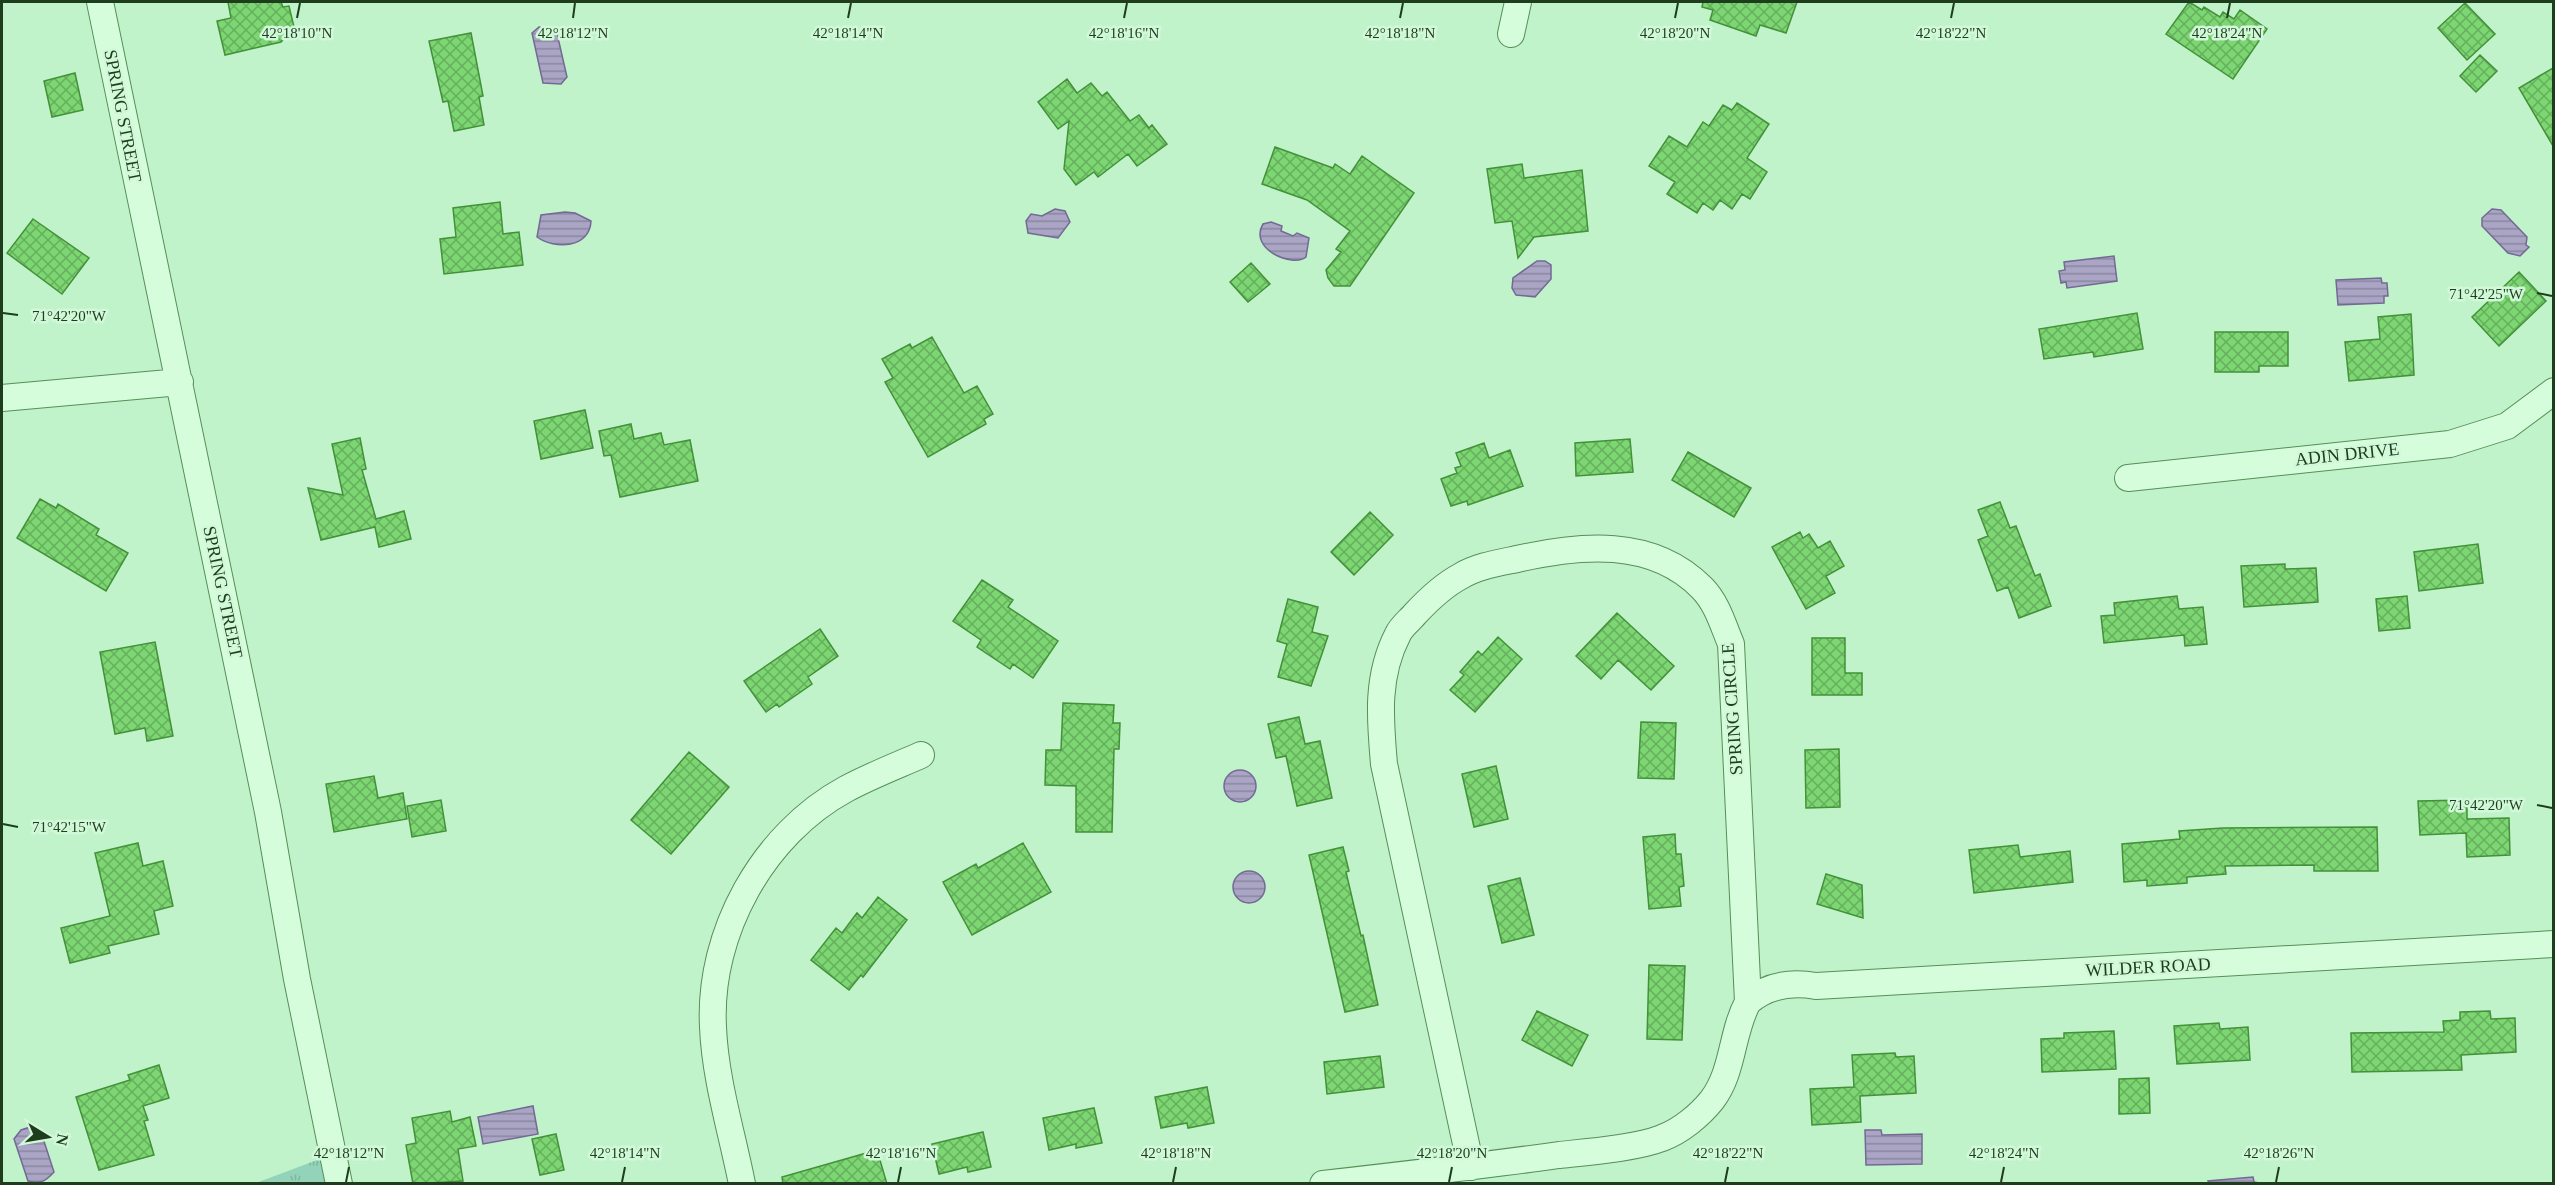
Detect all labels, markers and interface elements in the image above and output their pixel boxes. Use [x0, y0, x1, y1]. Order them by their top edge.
text: 42°18'10"N [262, 25, 332, 41]
text: 42°18'12"N [538, 25, 608, 41]
text: 42°18'14"N [813, 25, 883, 41]
text: 42°18'16"N [1089, 25, 1159, 41]
text: 42°18'18"N [1365, 25, 1435, 41]
text: 42°18'20"N [1640, 25, 1710, 41]
text: 42°18'22"N [1916, 25, 1986, 41]
text: 42°18'24"N [2192, 25, 2262, 41]
street label: SPRING STREET [100, 48, 146, 184]
text: 71°42'25"W [2449, 286, 2524, 302]
text: 71°42'20"W [32, 308, 107, 324]
street label: ADIN DRIVE [2294, 439, 2400, 469]
street label: SPRING STREET [199, 524, 247, 660]
street label: SPRING CIRCLE [1717, 642, 1747, 776]
text: 71°42'20"W [2449, 797, 2524, 813]
text: 71°42'15"W [32, 819, 107, 835]
street label: WILDER ROAD [2085, 954, 2211, 980]
north arrow [18, 1107, 78, 1167]
text: N [53, 1132, 72, 1147]
text: 42°18'12"N [314, 1145, 384, 1161]
text: 42°18'14"N [590, 1145, 660, 1161]
text: 42°18'16"N [866, 1145, 936, 1161]
text: 42°18'18"N [1141, 1145, 1211, 1161]
text: 42°18'20"N [1417, 1145, 1487, 1161]
text: 42°18'22"N [1693, 1145, 1763, 1161]
text: 42°18'24"N [1969, 1145, 2039, 1161]
text: 42°18'26"N [2244, 1145, 2314, 1161]

